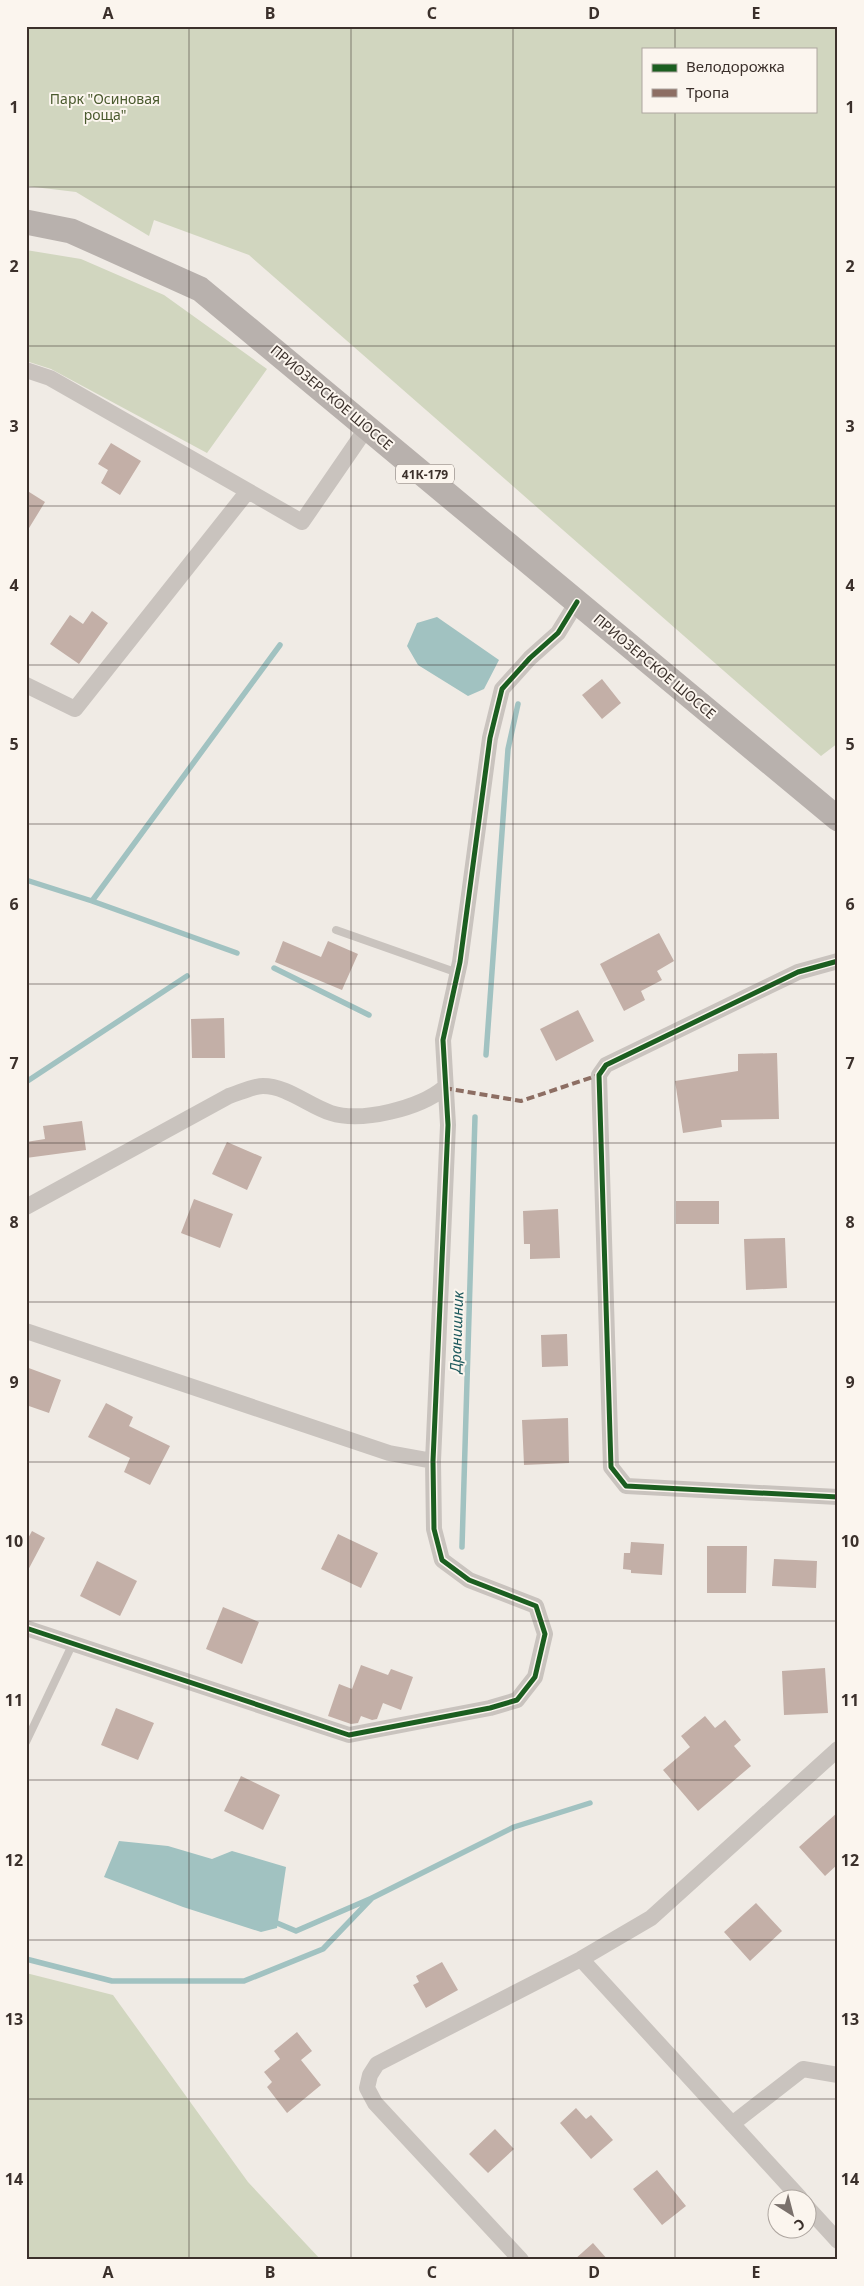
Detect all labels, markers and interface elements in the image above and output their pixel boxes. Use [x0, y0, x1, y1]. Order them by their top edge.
text: A [102, 2, 114, 24]
text: B [265, 2, 275, 24]
text: C [427, 2, 437, 24]
text: D [588, 2, 600, 24]
text: E [752, 2, 761, 24]
legend [642, 48, 816, 112]
text: Велодорожка [686, 56, 785, 76]
text: Тропа [686, 82, 729, 102]
park label: Парк "Осиновая роща" [50, 89, 160, 124]
text: 1 [9, 96, 19, 118]
text: 1 [845, 96, 855, 118]
text: 2 [9, 255, 19, 277]
text: 2 [845, 255, 855, 277]
street label: ПРИОЗЕРСКОЕ ШОССЕ [267, 340, 397, 454]
text: 3 [9, 415, 19, 437]
text: 3 [845, 415, 855, 437]
road number: 41К-179 [396, 464, 454, 484]
text: 4 [9, 574, 19, 596]
text: 4 [845, 574, 855, 596]
street label: ПРИОЗЕРСКОЕ ШОССЕ [590, 609, 720, 723]
text: 5 [9, 733, 19, 755]
text: 5 [845, 733, 855, 755]
text: 6 [9, 893, 19, 915]
text: 6 [845, 893, 855, 915]
text: 7 [9, 1052, 19, 1074]
text: 7 [845, 1052, 855, 1074]
text: 8 [9, 1211, 19, 1233]
text: 8 [845, 1211, 855, 1233]
water label: Дранишник [445, 1289, 467, 1375]
text: 9 [9, 1371, 19, 1393]
text: 9 [845, 1371, 855, 1393]
text: 10 [5, 1530, 23, 1552]
text: 10 [841, 1530, 859, 1552]
text: 11 [5, 1689, 23, 1711]
text: 11 [841, 1689, 859, 1711]
text: 12 [5, 1849, 23, 1871]
text: 12 [841, 1849, 859, 1871]
text: 13 [5, 2008, 23, 2030]
text: 13 [841, 2008, 859, 2030]
text: 14 [5, 2168, 23, 2190]
text: 14 [841, 2168, 859, 2190]
north arrow [766, 2188, 816, 2238]
text: С [791, 2215, 809, 2235]
text: A [102, 2261, 114, 2283]
text: B [265, 2261, 275, 2283]
text: C [427, 2261, 437, 2283]
text: D [588, 2261, 600, 2283]
text: E [752, 2261, 761, 2283]

